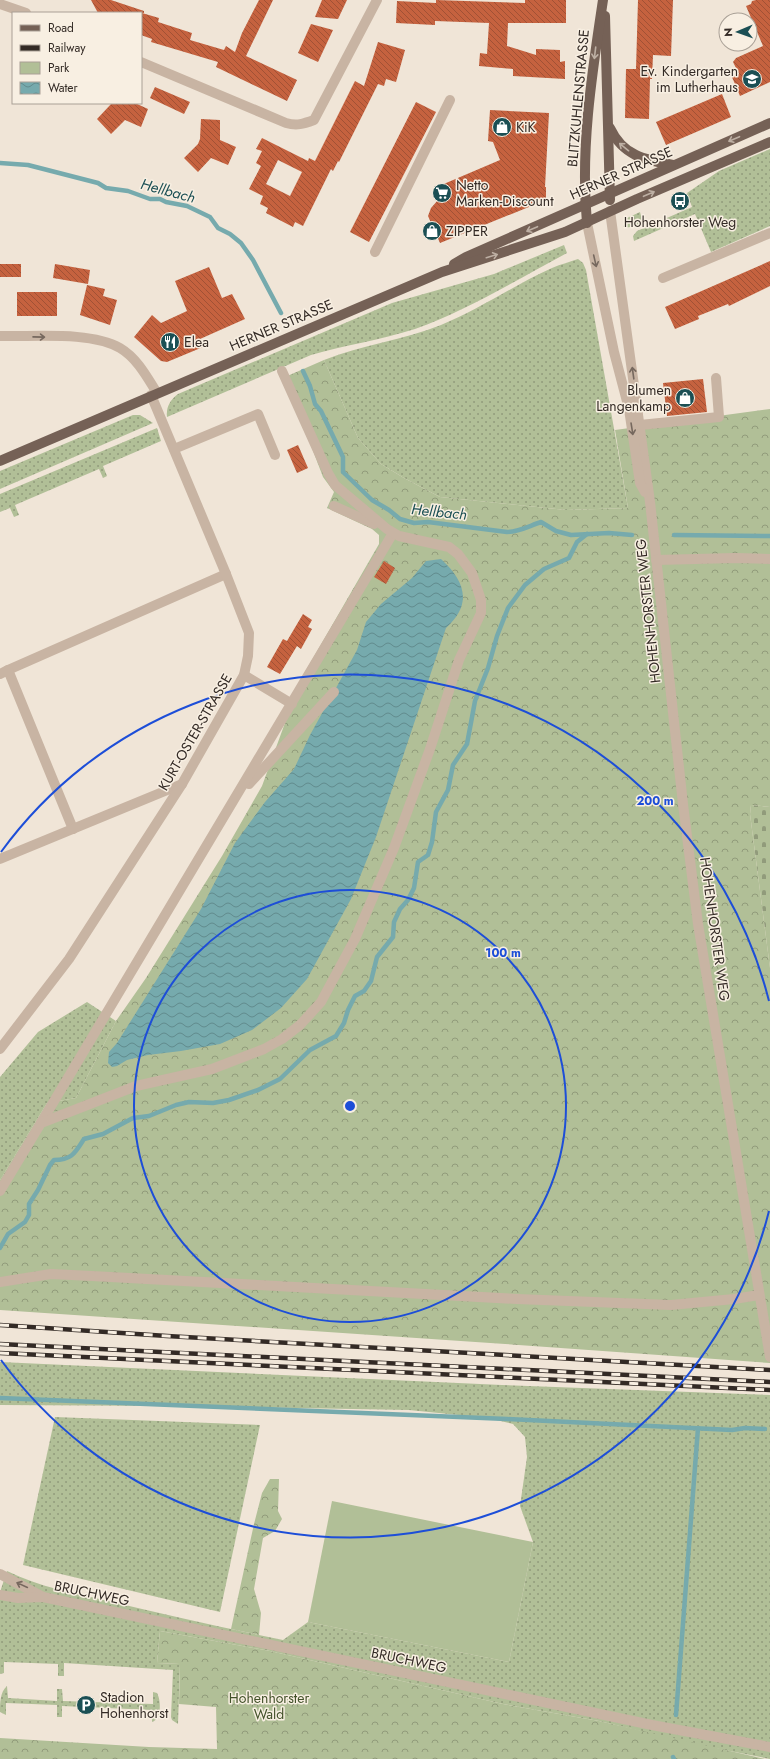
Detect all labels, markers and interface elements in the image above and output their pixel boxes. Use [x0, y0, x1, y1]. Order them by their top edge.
legend [12, 12, 142, 104]
north arrow [718, 12, 758, 52]
text: Road [48, 19, 74, 37]
street label: BLITZKUHLENSTRASSE [562, 28, 594, 168]
text: N [720, 28, 736, 37]
text: Railway [48, 39, 86, 57]
one-way arrow [592, 46, 599, 59]
text: Park [48, 59, 70, 77]
place label: Ev. Kindergarten im Lutherhaus [640, 61, 738, 97]
school or university icon: Ev. Kindergarten im Lutherhaus [741, 68, 763, 90]
text: Water [48, 79, 79, 97]
shop icon: KiK [491, 116, 513, 138]
place label: KiK [516, 117, 536, 137]
one-way arrow [729, 135, 741, 143]
street label: HERNER STRASSE [566, 141, 676, 205]
one-way arrow [619, 143, 630, 152]
water label: Hellbach [138, 173, 198, 209]
place label: Netto Marken-Discount [456, 175, 554, 211]
supermarket icon: Netto Marken-Discount [431, 182, 453, 204]
one-way arrow [642, 189, 654, 197]
bus stop icon: Hohenhorster Weg [669, 190, 691, 212]
place label: Hohenhorster Weg [624, 212, 736, 232]
shop icon: ZIPPER [421, 220, 443, 242]
place label: ZIPPER [446, 221, 488, 241]
one-way arrow [526, 226, 538, 233]
one-way arrow [485, 252, 498, 259]
one-way arrow [591, 254, 599, 267]
street label: HERNER STRASSE [226, 294, 336, 356]
restaurant icon: Elea [159, 331, 181, 353]
place label: Elea [184, 332, 209, 352]
one-way arrow [32, 333, 45, 341]
one-way arrow [629, 367, 637, 380]
place label: Blumen Langenkamp [596, 380, 671, 416]
shop icon: Blumen Langenkamp [674, 387, 696, 409]
one-way arrow [628, 422, 636, 435]
water label: Hellbach [410, 498, 468, 526]
street label: HOHENHORSTER WEG [630, 538, 666, 684]
street label: KURT-OSTER-STRASSE [153, 670, 237, 794]
text: 200 m [636, 792, 674, 810]
street label: HOHENHORSTER WEG [695, 856, 735, 1002]
text: 100 m [485, 944, 521, 962]
centre of rings [343, 1099, 357, 1113]
street label: BRUCHWEG [53, 1575, 132, 1611]
one-way arrow [16, 1581, 28, 1588]
street label: BRUCHWEG [370, 1642, 449, 1678]
place label: Stadion Hohenhorst [100, 1687, 169, 1723]
park label: Hohenhorster Wald [229, 1688, 309, 1724]
parking icon: Stadion Hohenhorst [75, 1694, 97, 1716]

